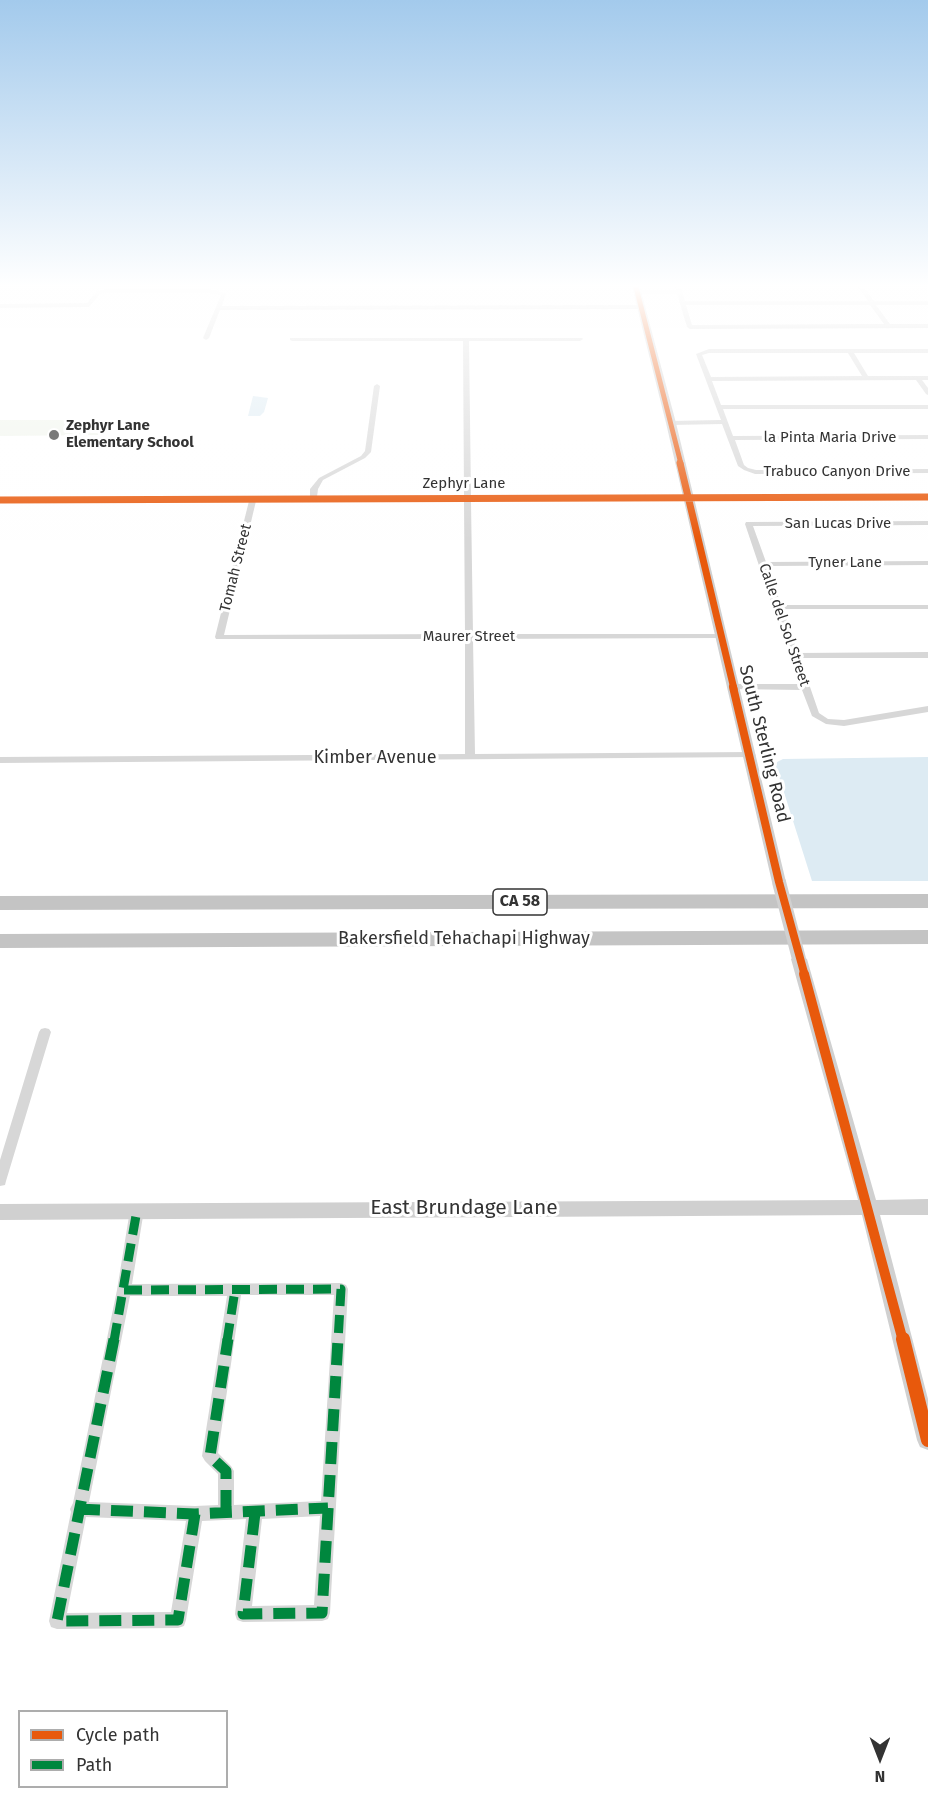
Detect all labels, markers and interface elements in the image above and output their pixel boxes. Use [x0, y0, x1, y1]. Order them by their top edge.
place label: Zephyr Lane Elementary School [66, 417, 194, 452]
marker: Zephyr Lane Elementary School [47, 428, 61, 442]
street label: la Pinta Maria Drive [764, 429, 896, 447]
street label: Trabuco Canyon Drive [763, 463, 911, 481]
street label: Zephyr Lane [423, 475, 505, 493]
street label: San Lucas Drive [785, 515, 891, 533]
street label: Tomah Street [216, 522, 256, 614]
street label: Tyner Lane [808, 554, 882, 572]
street label: Calle del Sol Street [755, 561, 813, 689]
street label: Maurer Street [423, 628, 515, 646]
street label: South Sterling Road [734, 663, 794, 825]
street label: Kimber Avenue [313, 747, 437, 769]
road number: CA 58 [493, 889, 547, 915]
street label: Bakersfield Tehachapi Highway [338, 928, 590, 950]
street label: East Brundage Lane [370, 1195, 558, 1221]
legend [18, 1710, 228, 1788]
text: Cycle path [76, 1724, 160, 1746]
north arrow [850, 1728, 910, 1788]
text: Path [76, 1754, 112, 1776]
text: N [875, 1767, 885, 1786]

